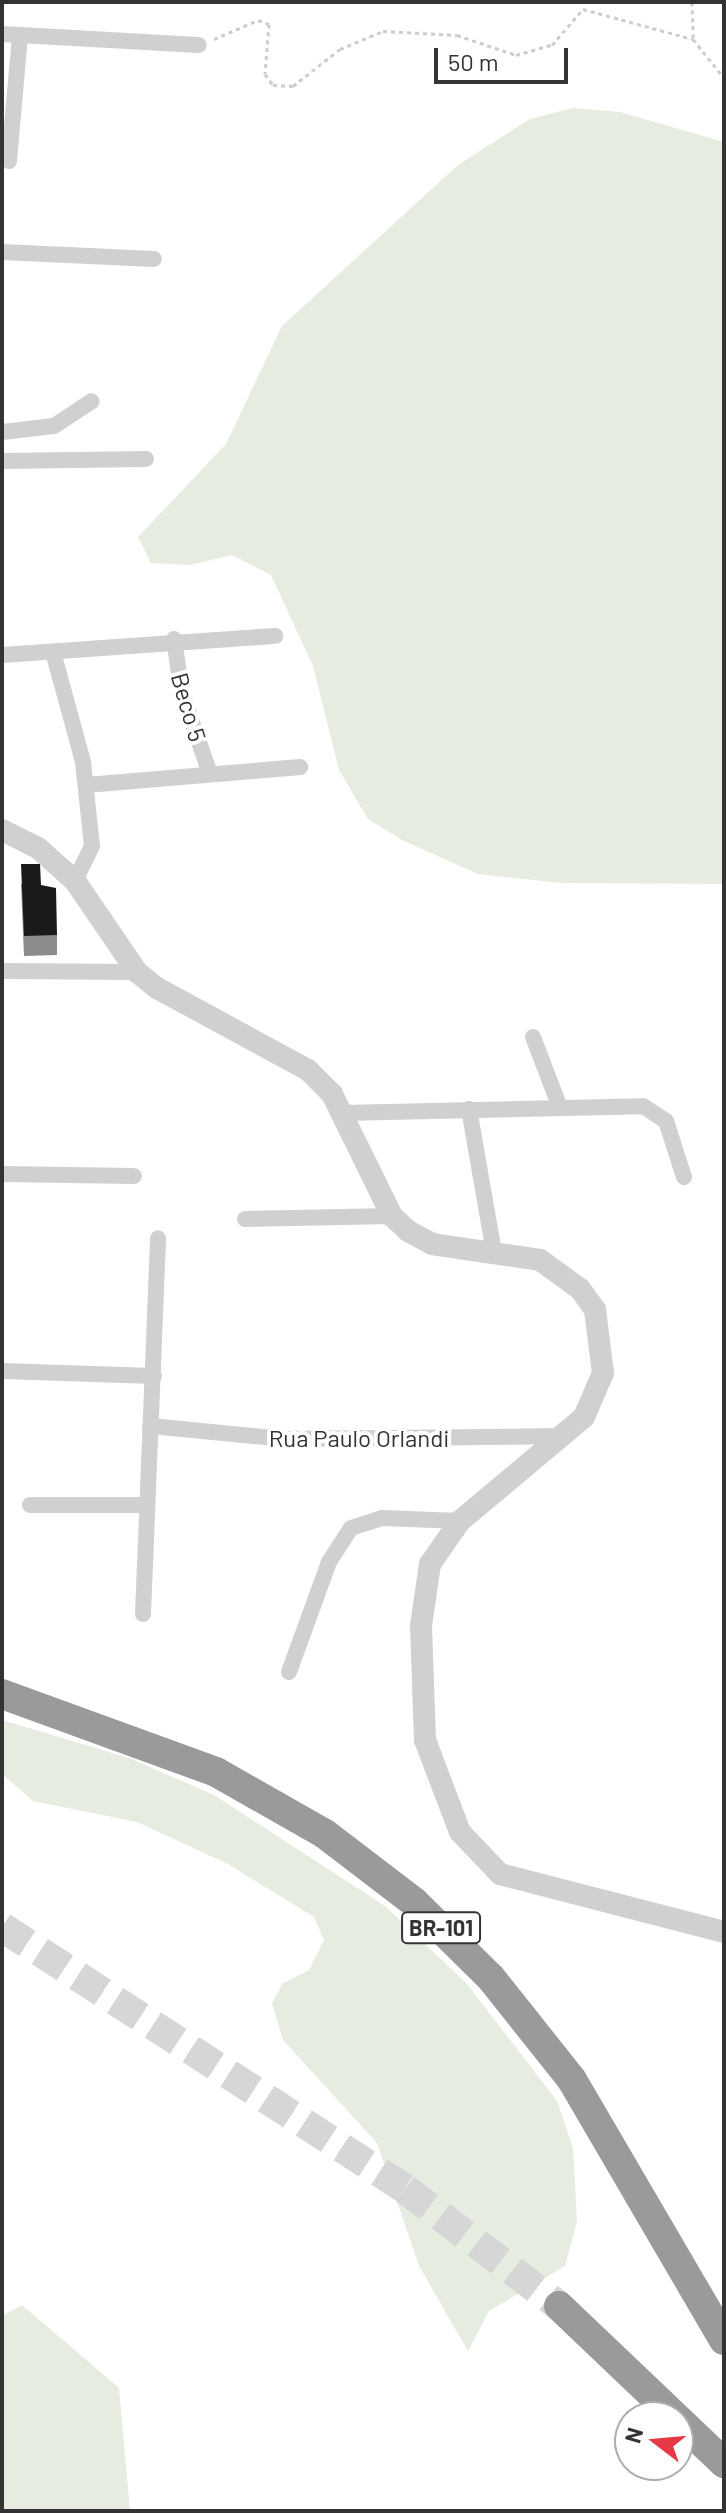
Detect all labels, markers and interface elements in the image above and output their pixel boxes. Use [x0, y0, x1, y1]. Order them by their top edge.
scale bar [438, 32, 572, 82]
text: 50 m [448, 47, 499, 76]
street label: Beco 5 [165, 669, 213, 745]
street label: Rua Paulo Orlandi [269, 1424, 449, 1452]
road number: BR-101 [401, 1910, 481, 1946]
north arrow [614, 2401, 694, 2481]
text: N [618, 2424, 647, 2446]

